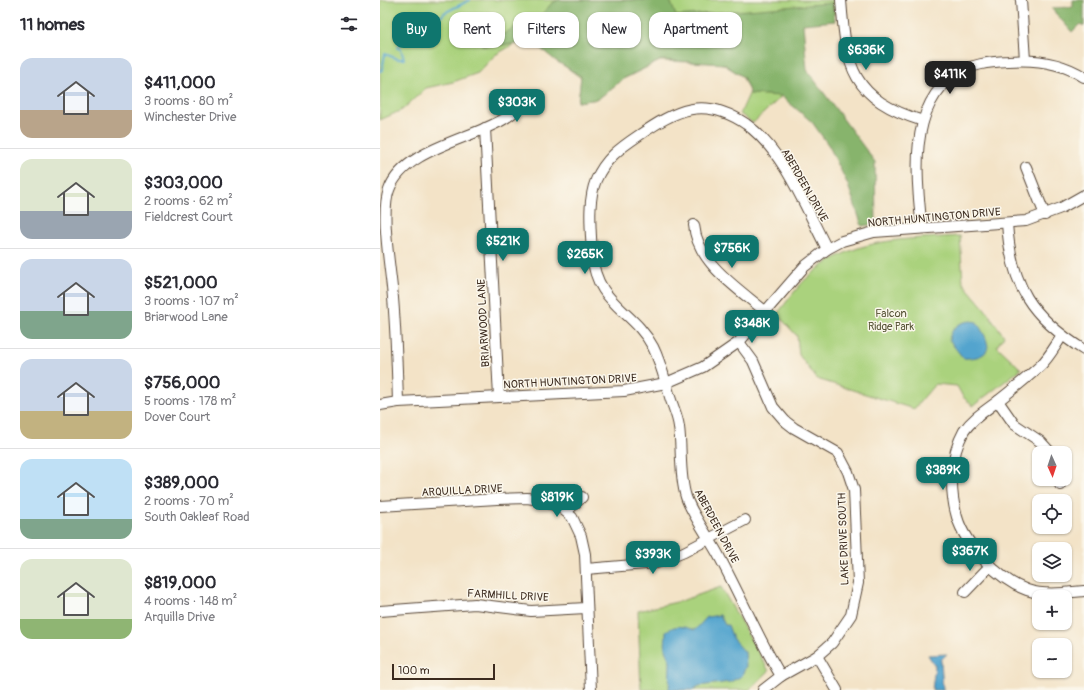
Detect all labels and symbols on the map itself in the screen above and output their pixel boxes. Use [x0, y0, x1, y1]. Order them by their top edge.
pin: $636K [838, 37, 894, 71]
pin: $411K [922, 61, 978, 95]
pin: $303K [489, 89, 545, 123]
street label: ABERDEEN DRIVE [778, 146, 831, 224]
street label: NORTH HUNTINGTON DRIVE [867, 205, 1001, 230]
pin: $521K [475, 228, 531, 262]
pin: $756K [704, 235, 760, 269]
pin: $265K [557, 241, 613, 275]
street label: BRIARWOOD LANE [475, 278, 492, 367]
park label: Falcon Ridge Park [868, 307, 915, 333]
pin: $348K [724, 310, 780, 344]
street label: NORTH HUNTINGTON DRIVE [503, 372, 637, 391]
north arrow [1032, 446, 1072, 486]
pin: $389K [915, 457, 971, 491]
street label: ARQUILLA DRIVE [421, 482, 503, 499]
pin: $819K [529, 484, 585, 518]
street label: ABERDEEN DRIVE [692, 487, 742, 566]
street label: LAKE DRIVE SOUTH [835, 492, 852, 586]
pin: $367K [942, 538, 998, 572]
pin: $393K [625, 541, 681, 575]
street label: FARMHILL DRIVE [467, 587, 549, 604]
scale bar [392, 662, 495, 681]

